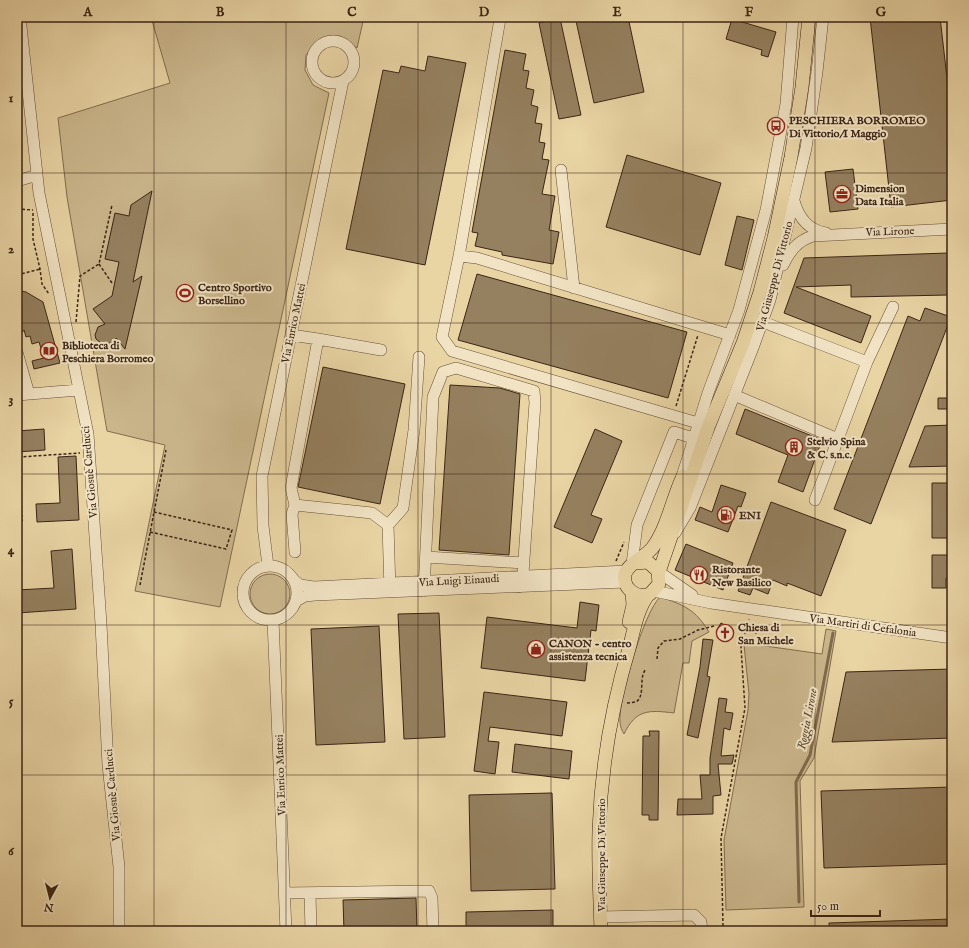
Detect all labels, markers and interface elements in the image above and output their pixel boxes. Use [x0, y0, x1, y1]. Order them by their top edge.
text: A [83, 4, 94, 21]
text: B [216, 4, 225, 21]
text: C [347, 4, 357, 21]
text: D [479, 4, 490, 21]
text: E [612, 4, 622, 21]
text: F [745, 4, 754, 21]
text: G [876, 4, 887, 21]
text: 1 [9, 90, 14, 107]
place label: PESCHIERA BORROMEO Di Vittorio/I Maggio [789, 114, 925, 141]
bus stop icon: PESCHIERA BORROMEO Di Vittorio/I Maggio [766, 116, 786, 136]
place label: Dimension Data Italia [855, 182, 905, 209]
office icon: Dimension Data Italia [832, 184, 852, 204]
street label: Via Giuseppe Di Vittorio [753, 220, 796, 334]
street label: Via Lirone [864, 224, 915, 240]
text: 2 [8, 241, 14, 258]
place label: Centro Sportivo Borsellino [198, 281, 272, 308]
street label: Via Enrico Mattei [278, 282, 309, 365]
sports icon: Centro Sportivo Borsellino [175, 283, 195, 303]
place label: Biblioteca di Peschiera Borromeo [62, 339, 154, 366]
library icon: Biblioteca di Peschiera Borromeo [39, 341, 59, 361]
text: 3 [9, 391, 14, 408]
street label: Via Giosuè Carducci [79, 425, 101, 520]
place label: Stelvio Spina & C. s.n.c. [807, 435, 866, 462]
building icon: Stelvio Spina & C. s.n.c. [784, 437, 804, 457]
fuel station icon: ENI [716, 505, 736, 525]
place label: ENI [739, 509, 761, 523]
text: 4 [8, 542, 15, 559]
place label: Ristorante New Basilico [711, 563, 771, 590]
restaurant icon: Ristorante New Basilico [689, 565, 709, 585]
street label: Via Luigi Einaudi [417, 572, 500, 590]
street label: Via Martiri di Cefalonia [808, 611, 917, 640]
place label: Chiesa di San Michele [738, 621, 794, 648]
church icon: Chiesa di San Michele [715, 623, 735, 643]
place label: CANON - centro assistenza tecnica [549, 637, 631, 664]
shop icon: CANON - centro assistenza tecnica [526, 639, 546, 659]
water label: Roggia Lirone [794, 687, 822, 751]
text: 5 [9, 693, 14, 710]
street label: Via Enrico Mattei [273, 734, 289, 817]
street label: Via Giosuè Carducci [102, 748, 124, 843]
street label: Via Giuseppe Di Vittorio [595, 798, 609, 913]
text: 6 [8, 843, 14, 860]
north arrow [30, 878, 70, 918]
scale bar [811, 892, 880, 918]
text: N [43, 899, 55, 915]
text: 50 m [817, 899, 839, 914]

